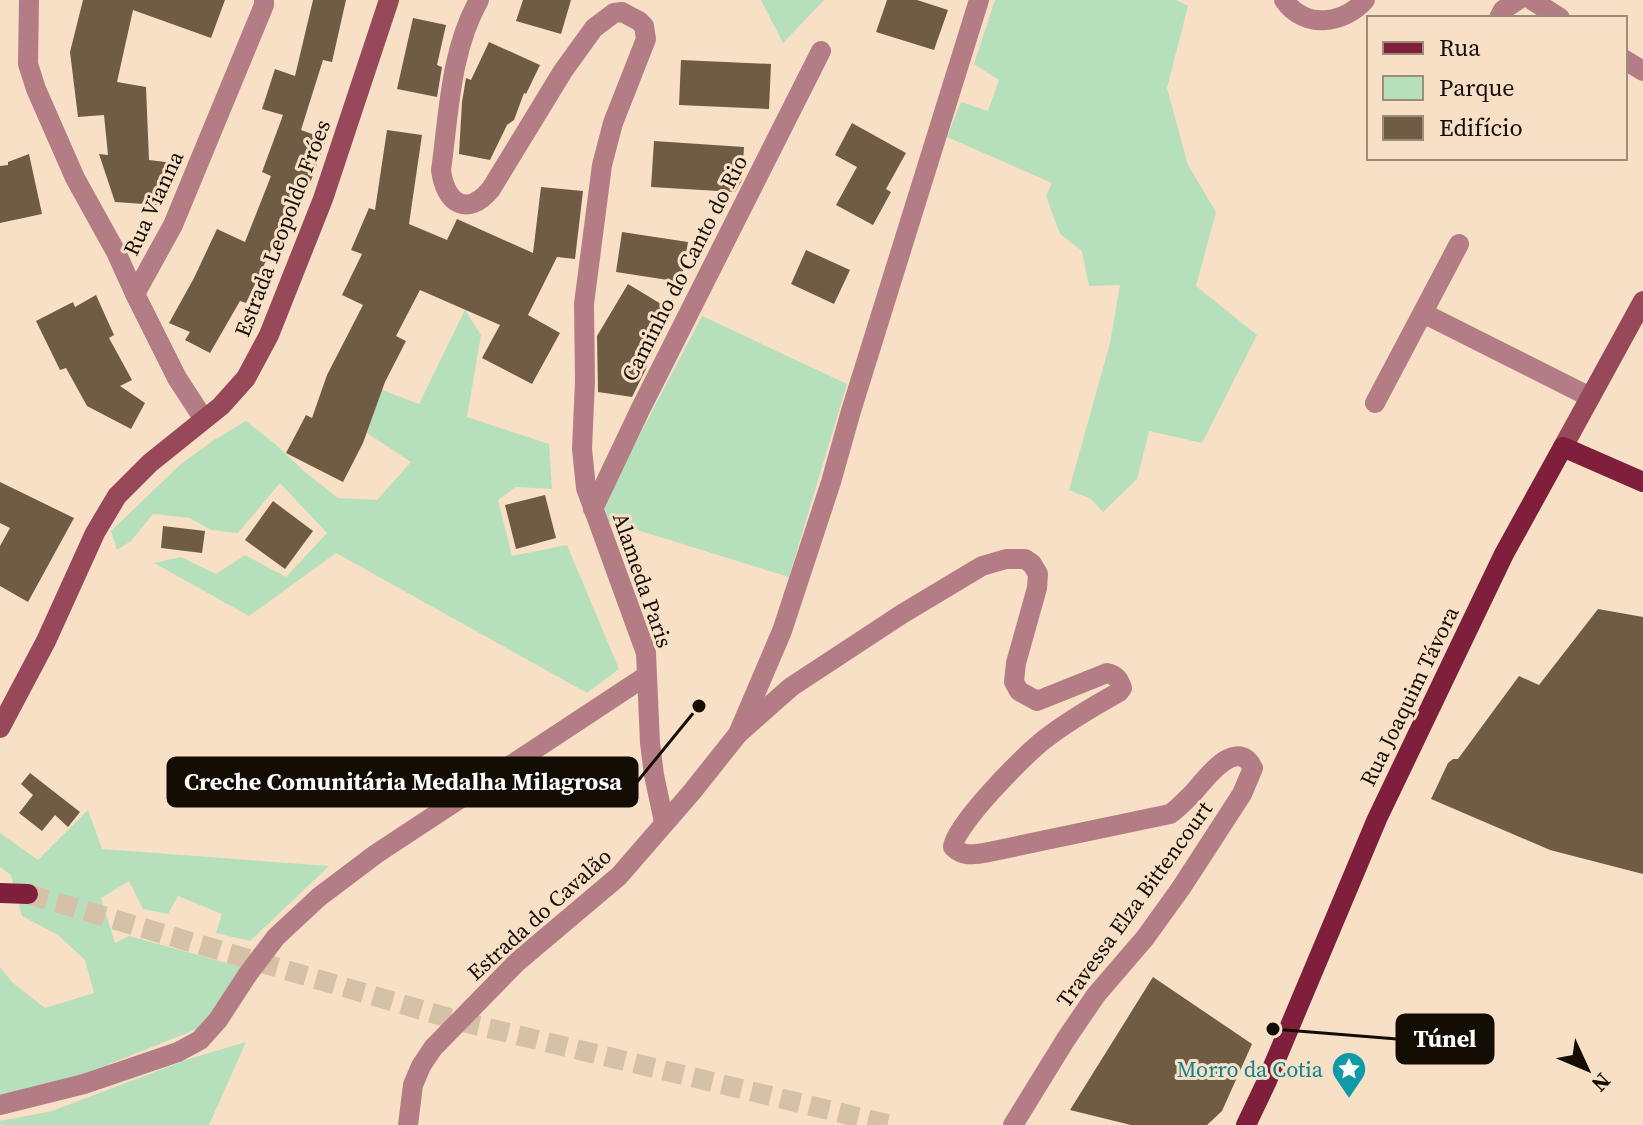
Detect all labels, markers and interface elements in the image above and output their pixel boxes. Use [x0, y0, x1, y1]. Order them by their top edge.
legend [1367, 16, 1627, 160]
text: Rua [1439, 31, 1481, 64]
text: Parque [1439, 71, 1515, 104]
text: Edifício [1439, 111, 1523, 144]
street label: Estrada Leopoldo Fróes [227, 115, 337, 341]
street label: Rua Vianna [116, 145, 191, 260]
street label: Caminho do Canto do Rio [614, 150, 754, 386]
street label: Alameda Paris [606, 508, 680, 652]
street label: Rua Joaquim Távora [1352, 600, 1466, 791]
callout: Creche Comunitária Medalha Milagrosa [168, 758, 637, 806]
text: Creche Comunitária Medalha Milagrosa [184, 765, 622, 798]
street label: Travessa Elza Bittencourt [1049, 794, 1219, 1013]
street label: Estrada do Cavalão [460, 841, 618, 987]
callout: Túnel [1397, 1015, 1493, 1063]
text: Túnel [1413, 1022, 1477, 1055]
north arrow [1547, 1029, 1627, 1109]
place icon: Morro da Cotia [1330, 1050, 1368, 1100]
place label: Morro da Cotia [1177, 1054, 1324, 1084]
text: N [1585, 1067, 1618, 1099]

